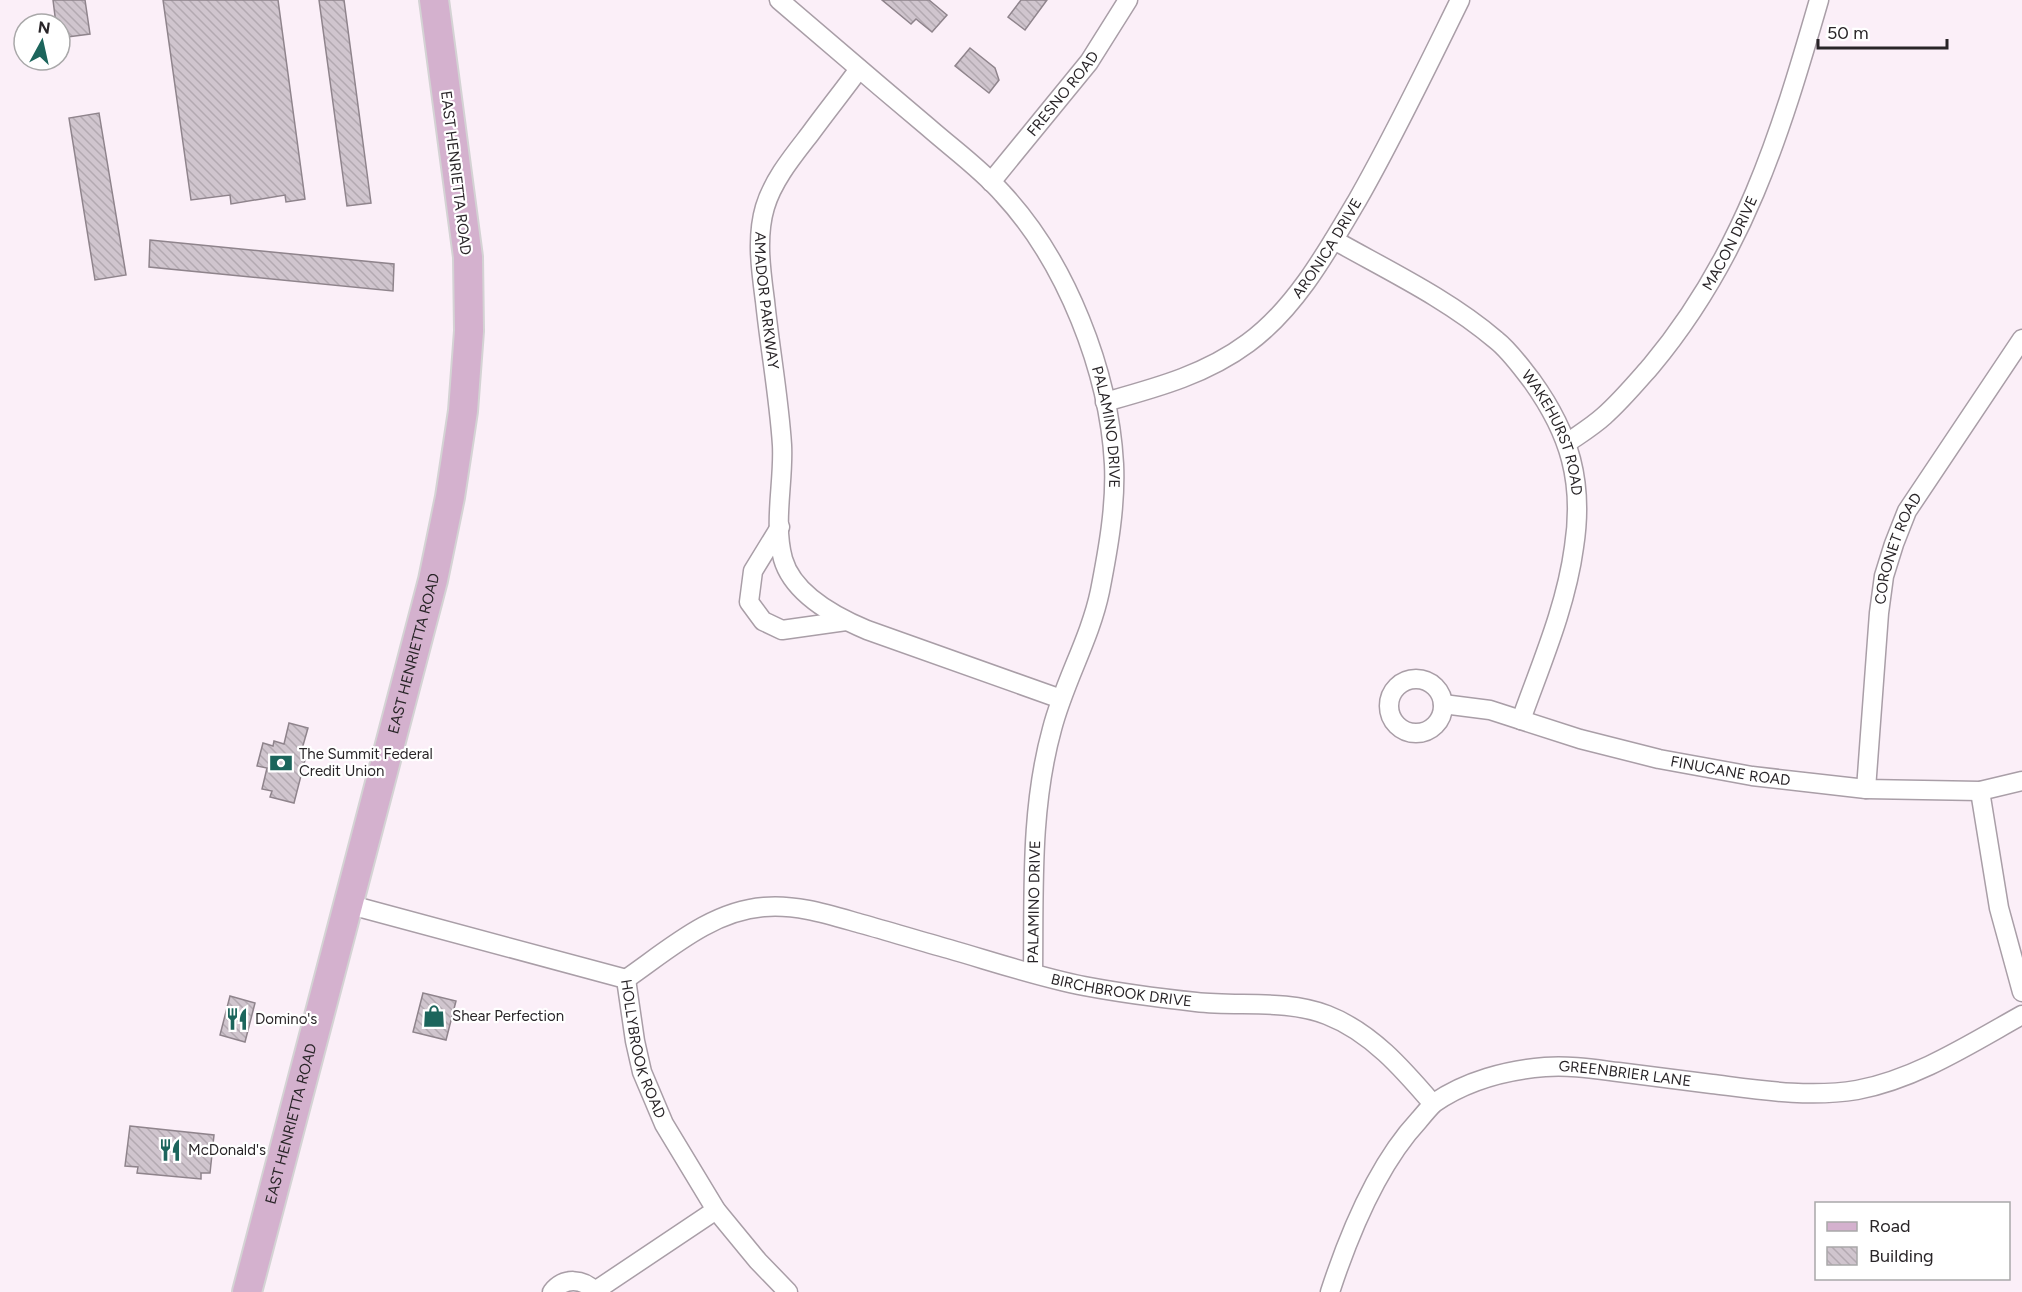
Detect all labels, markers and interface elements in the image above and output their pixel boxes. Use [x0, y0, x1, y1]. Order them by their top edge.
north arrow [12, 12, 72, 72]
scale bar [1818, 12, 1947, 50]
text: N [37, 17, 51, 38]
text: 50 m [1827, 22, 1869, 44]
street label: FRESNO ROAD [1023, 48, 1103, 140]
street label: EAST HENRIETTA ROAD [437, 90, 475, 256]
street label: MACON DRIVE [1698, 193, 1761, 294]
street label: ARONICA DRIVE [1288, 195, 1365, 302]
street label: AMADOR PARKWAY [751, 231, 783, 371]
street label: PALAMINO DRIVE [1088, 364, 1123, 488]
street label: WAKEHURST ROAD [1518, 367, 1586, 496]
street label: CORONET ROAD [1871, 489, 1926, 606]
street label: EAST HENRIETTA ROAD [384, 572, 443, 736]
place label: The Summit Federal Credit Union [299, 745, 433, 780]
bank icon: The Summit Federal Credit Union [268, 750, 294, 776]
street label: FINUCANE ROAD [1669, 752, 1791, 789]
street label: PALAMINO DRIVE [1024, 840, 1044, 964]
street label: BIRCHBROOK DRIVE [1049, 970, 1193, 1010]
street label: HOLLYBROOK ROAD [617, 978, 670, 1121]
shop icon: Shear Perfection [421, 1003, 447, 1029]
restaurant icon: Domino's [224, 1006, 250, 1032]
place label: Shear Perfection [452, 1007, 564, 1025]
place label: Domino's [255, 1010, 317, 1028]
street label: EAST HENRIETTA ROAD [261, 1041, 321, 1206]
street label: GREENBRIER LANE [1558, 1057, 1692, 1090]
restaurant icon: McDonald's [157, 1137, 183, 1163]
place label: McDonald's [188, 1141, 266, 1159]
legend [1815, 1202, 2010, 1280]
text: Road [1869, 1215, 1910, 1237]
text: Building [1869, 1245, 1934, 1267]

